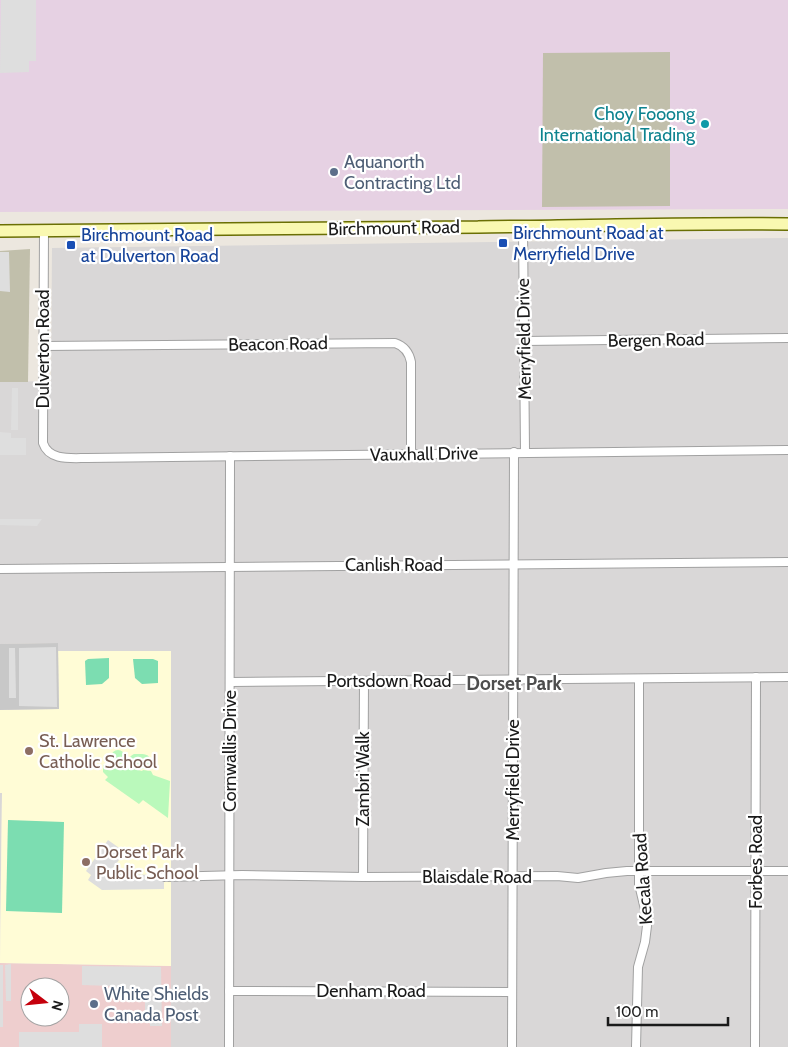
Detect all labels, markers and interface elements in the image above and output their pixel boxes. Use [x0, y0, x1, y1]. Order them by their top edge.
place label: Choy Fooong International Trading [539, 103, 696, 146]
marker: Choy Fooong International Trading [699, 118, 711, 130]
place label: Aquanorth Contracting Ltd [344, 151, 461, 194]
marker: Aquanorth Contracting Ltd [328, 166, 340, 178]
street label: Birchmount Road [328, 216, 460, 240]
place label: Birchmount Road at Merryfield Drive [513, 222, 664, 265]
place label: Birchmount Road at Dulverton Road [81, 224, 219, 267]
marker: Birchmount Road at Merryfield Drive [497, 237, 509, 249]
marker: Birchmount Road at Dulverton Road [65, 239, 77, 251]
street label: Merryfield Drive [512, 278, 536, 400]
street label: Dulverton Road [32, 289, 54, 409]
street label: Bergen Road [607, 328, 705, 352]
street label: Beacon Road [228, 332, 328, 356]
street label: Vauxhall Drive [370, 442, 478, 466]
street label: Canlish Road [345, 554, 443, 576]
street label: Portsdown Road [326, 670, 452, 692]
district label: Dorset Park [466, 672, 562, 695]
street label: Cornwallis Drive [219, 690, 241, 812]
street label: Merryfield Drive [502, 719, 524, 841]
place label: St. Lawrence Catholic School [39, 730, 158, 773]
street label: Zambri Walk [352, 731, 374, 826]
marker: St. Lawrence Catholic School [23, 745, 35, 757]
street label: Forbes Road [745, 815, 767, 909]
street label: Kecala Road [629, 833, 657, 925]
place label: Dorset Park Public School [96, 841, 199, 884]
marker: Dorset Park Public School [80, 856, 92, 868]
street label: Blaisdale Road [422, 866, 532, 888]
north arrow [20, 977, 70, 1027]
street label: Denham Road [316, 980, 426, 1002]
place label: White Shields Canada Post [104, 983, 209, 1026]
scale bar [608, 994, 728, 1026]
text: N [47, 998, 68, 1013]
marker: White Shields Canada Post [88, 998, 100, 1010]
text: 100 m [616, 1003, 658, 1021]

